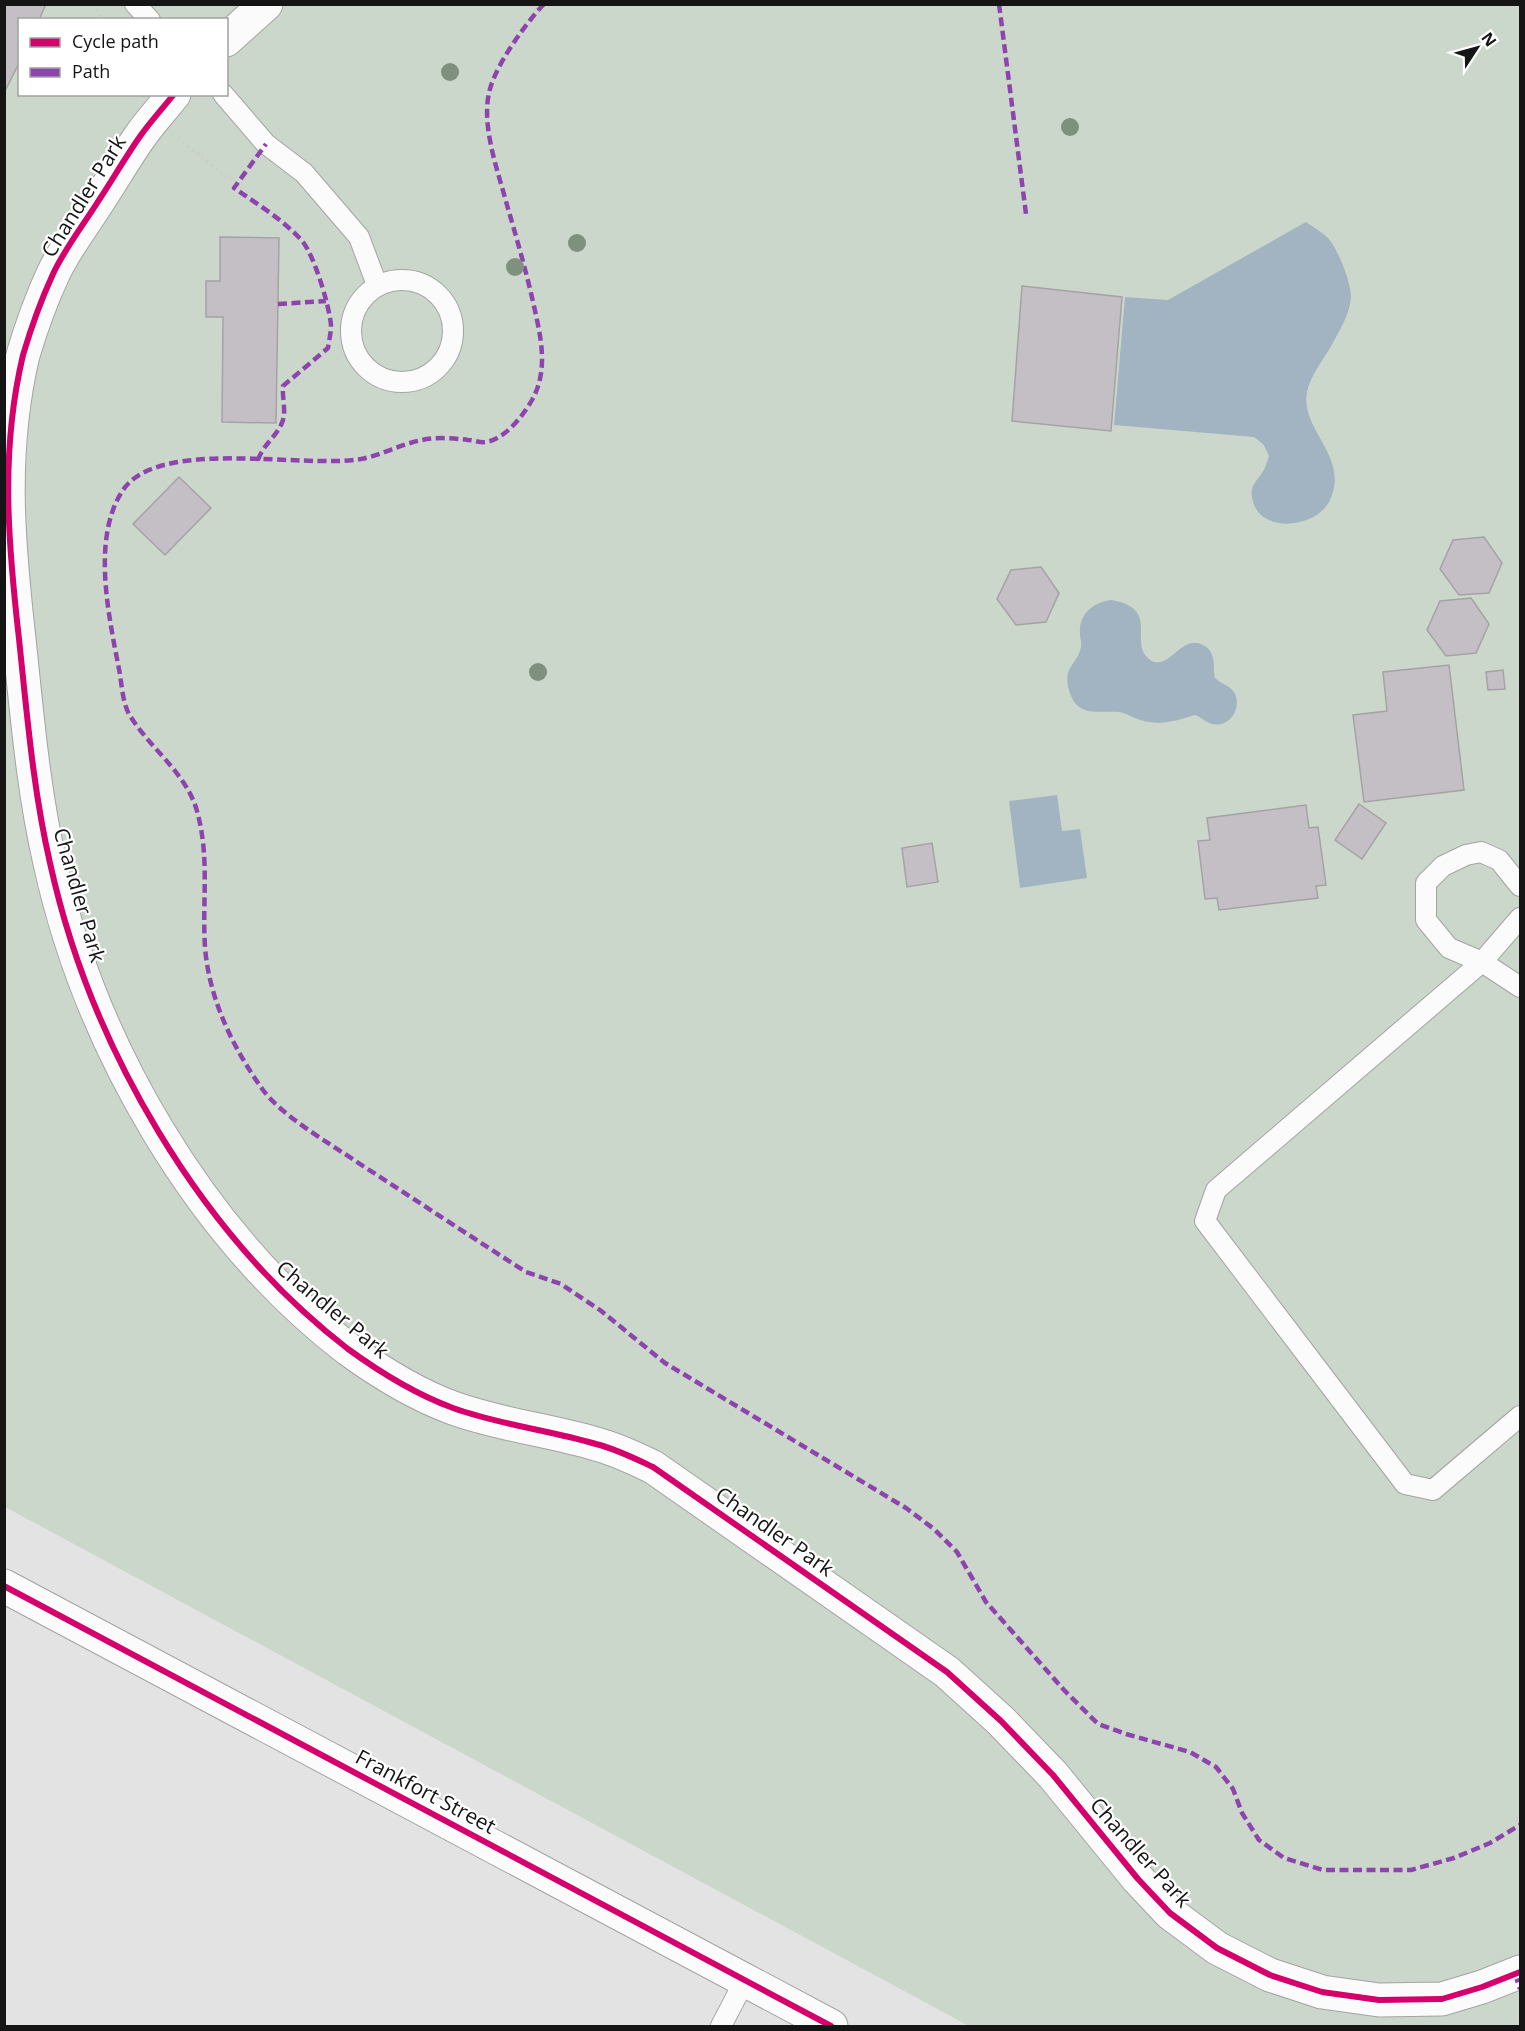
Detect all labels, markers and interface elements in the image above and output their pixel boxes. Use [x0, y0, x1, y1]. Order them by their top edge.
legend [18, 18, 228, 96]
north arrow [1447, 18, 1507, 78]
text: N [1476, 27, 1502, 51]
text: Cycle path [72, 29, 159, 53]
text: Path [72, 59, 110, 83]
street label: Chandler Park [34, 130, 132, 262]
street label: Chandler Park [47, 825, 113, 965]
street label: Chandler Park [271, 1254, 395, 1364]
street label: Chandler Park [710, 1480, 840, 1582]
street label: Frankfort Street [351, 1742, 501, 1840]
street label: Chandler Park [1084, 1791, 1198, 1913]

